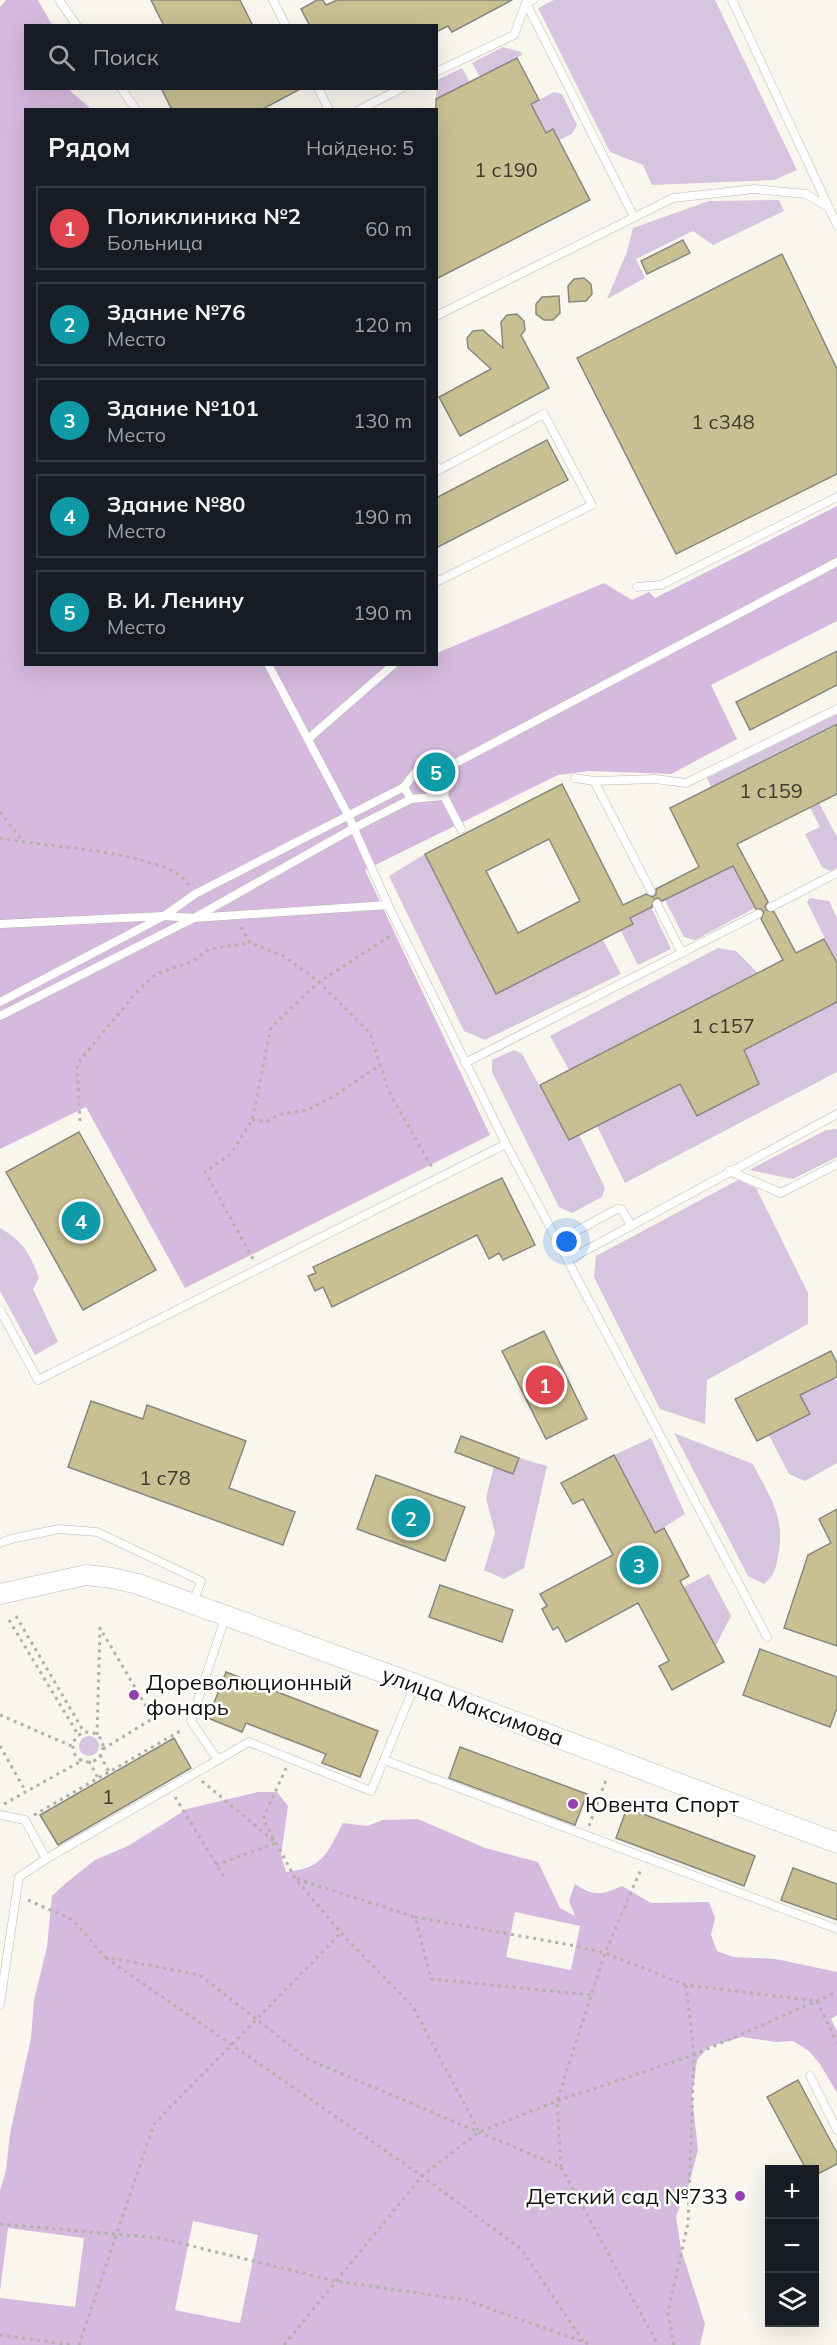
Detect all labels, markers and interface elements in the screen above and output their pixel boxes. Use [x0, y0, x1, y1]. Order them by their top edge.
search box [24, 24, 438, 90]
icon: search [45, 41, 78, 74]
text: Поиск [93, 43, 159, 71]
text: Рядом [48, 131, 131, 164]
text: Найдено: 5 [306, 135, 414, 160]
house number: 1 с190 [474, 157, 538, 182]
text: Поликлиника №2 [107, 202, 301, 230]
text: 1 [64, 216, 76, 241]
text: 60 m [365, 216, 412, 241]
text: Больница [107, 230, 203, 255]
text: Здание №76 [107, 298, 246, 326]
text: 2 [64, 312, 76, 337]
text: 120 m [353, 312, 412, 337]
text: Место [107, 326, 166, 351]
text: Здание №101 [107, 394, 259, 422]
text: 3 [64, 408, 76, 433]
text: 130 m [353, 408, 412, 433]
house number: 1 с348 [691, 409, 755, 434]
text: Место [107, 422, 166, 447]
text: Здание №80 [107, 490, 246, 518]
text: 4 [64, 504, 76, 529]
text: 190 m [353, 504, 412, 529]
text: Место [107, 518, 166, 543]
text: В. И. Ленину [107, 586, 244, 614]
text: 5 [64, 600, 76, 625]
text: 190 m [353, 600, 412, 625]
text: Место [107, 614, 166, 639]
pin: 5 [416, 750, 456, 794]
house number: 1 с159 [739, 778, 803, 803]
house number: 1 с157 [691, 1013, 755, 1038]
pin: 4 [62, 1198, 100, 1244]
your location [552, 1227, 581, 1256]
pin: 1 [526, 1362, 564, 1408]
house number: 1 с78 [139, 1465, 191, 1490]
pin: 2 [392, 1496, 430, 1540]
pin: 3 [620, 1542, 658, 1588]
street label: улица Максимова [378, 1660, 568, 1752]
place label: Дореволюционный фонарь [146, 1668, 352, 1721]
marker: Дореволюционный фонарь [127, 1688, 141, 1702]
house number: 1 [102, 1784, 114, 1809]
place label: Ювента Спорт [585, 1790, 739, 1818]
marker: Ювента Спорт [566, 1797, 580, 1811]
map controls [765, 2165, 819, 2327]
button: + [765, 2165, 819, 2219]
place label: Детский сад №733 [526, 2182, 728, 2210]
marker: Детский сад №733 [733, 2189, 747, 2203]
button: − [765, 2219, 819, 2273]
button: layers [765, 2273, 819, 2327]

